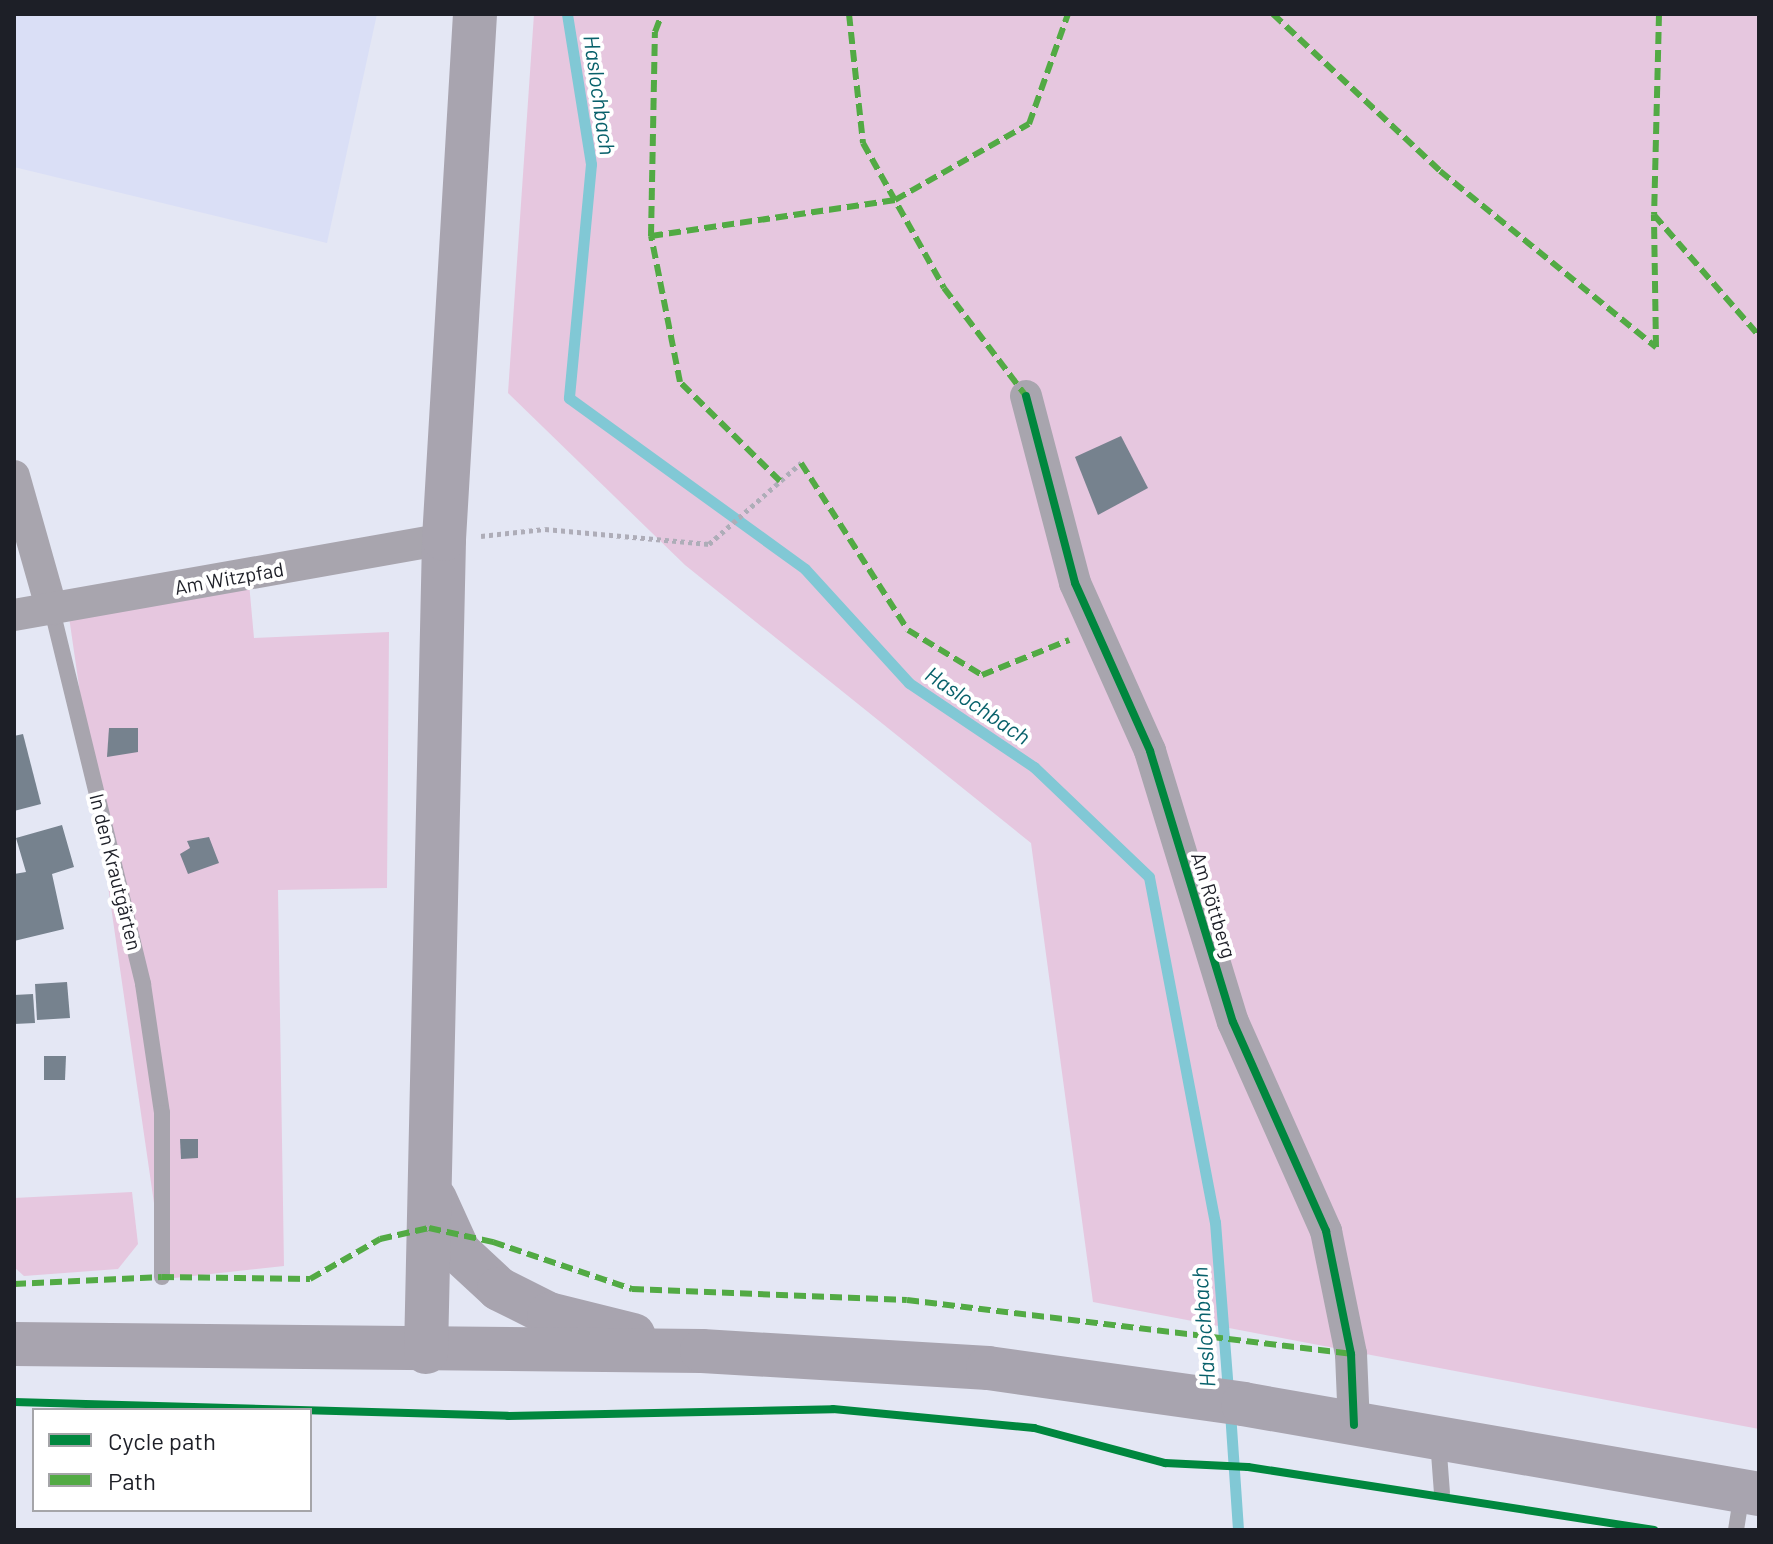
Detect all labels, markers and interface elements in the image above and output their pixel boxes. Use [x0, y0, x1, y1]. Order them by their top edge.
water label: Haslochbach [579, 33, 621, 157]
street label: Am Witzpfad [173, 557, 285, 599]
water label: Haslochbach [921, 660, 1035, 750]
street label: In den Krautgärten [85, 791, 147, 953]
street label: Am Röttberg [1187, 849, 1241, 961]
water label: Haslochbach [1186, 1266, 1220, 1388]
legend [32, 1408, 312, 1512]
text: Cycle path [108, 1426, 216, 1455]
text: Path [108, 1466, 156, 1495]

